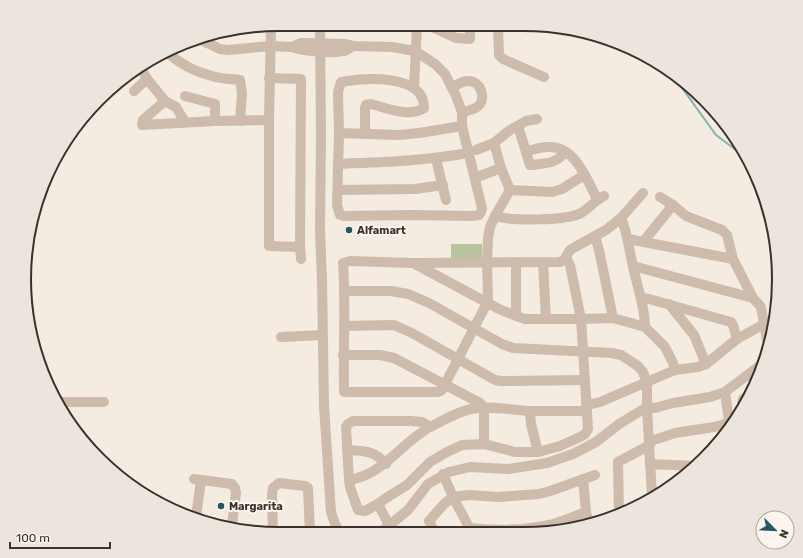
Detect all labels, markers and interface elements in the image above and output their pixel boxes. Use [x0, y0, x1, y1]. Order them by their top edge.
place label: Alfamart [357, 224, 406, 237]
marker: Alfamart [344, 225, 354, 235]
place label: Margarita [229, 500, 283, 513]
marker: Margarita [216, 501, 226, 511]
north arrow [755, 510, 795, 550]
scale bar [10, 524, 110, 550]
text: N [776, 528, 791, 540]
text: 100 m [16, 531, 50, 545]

